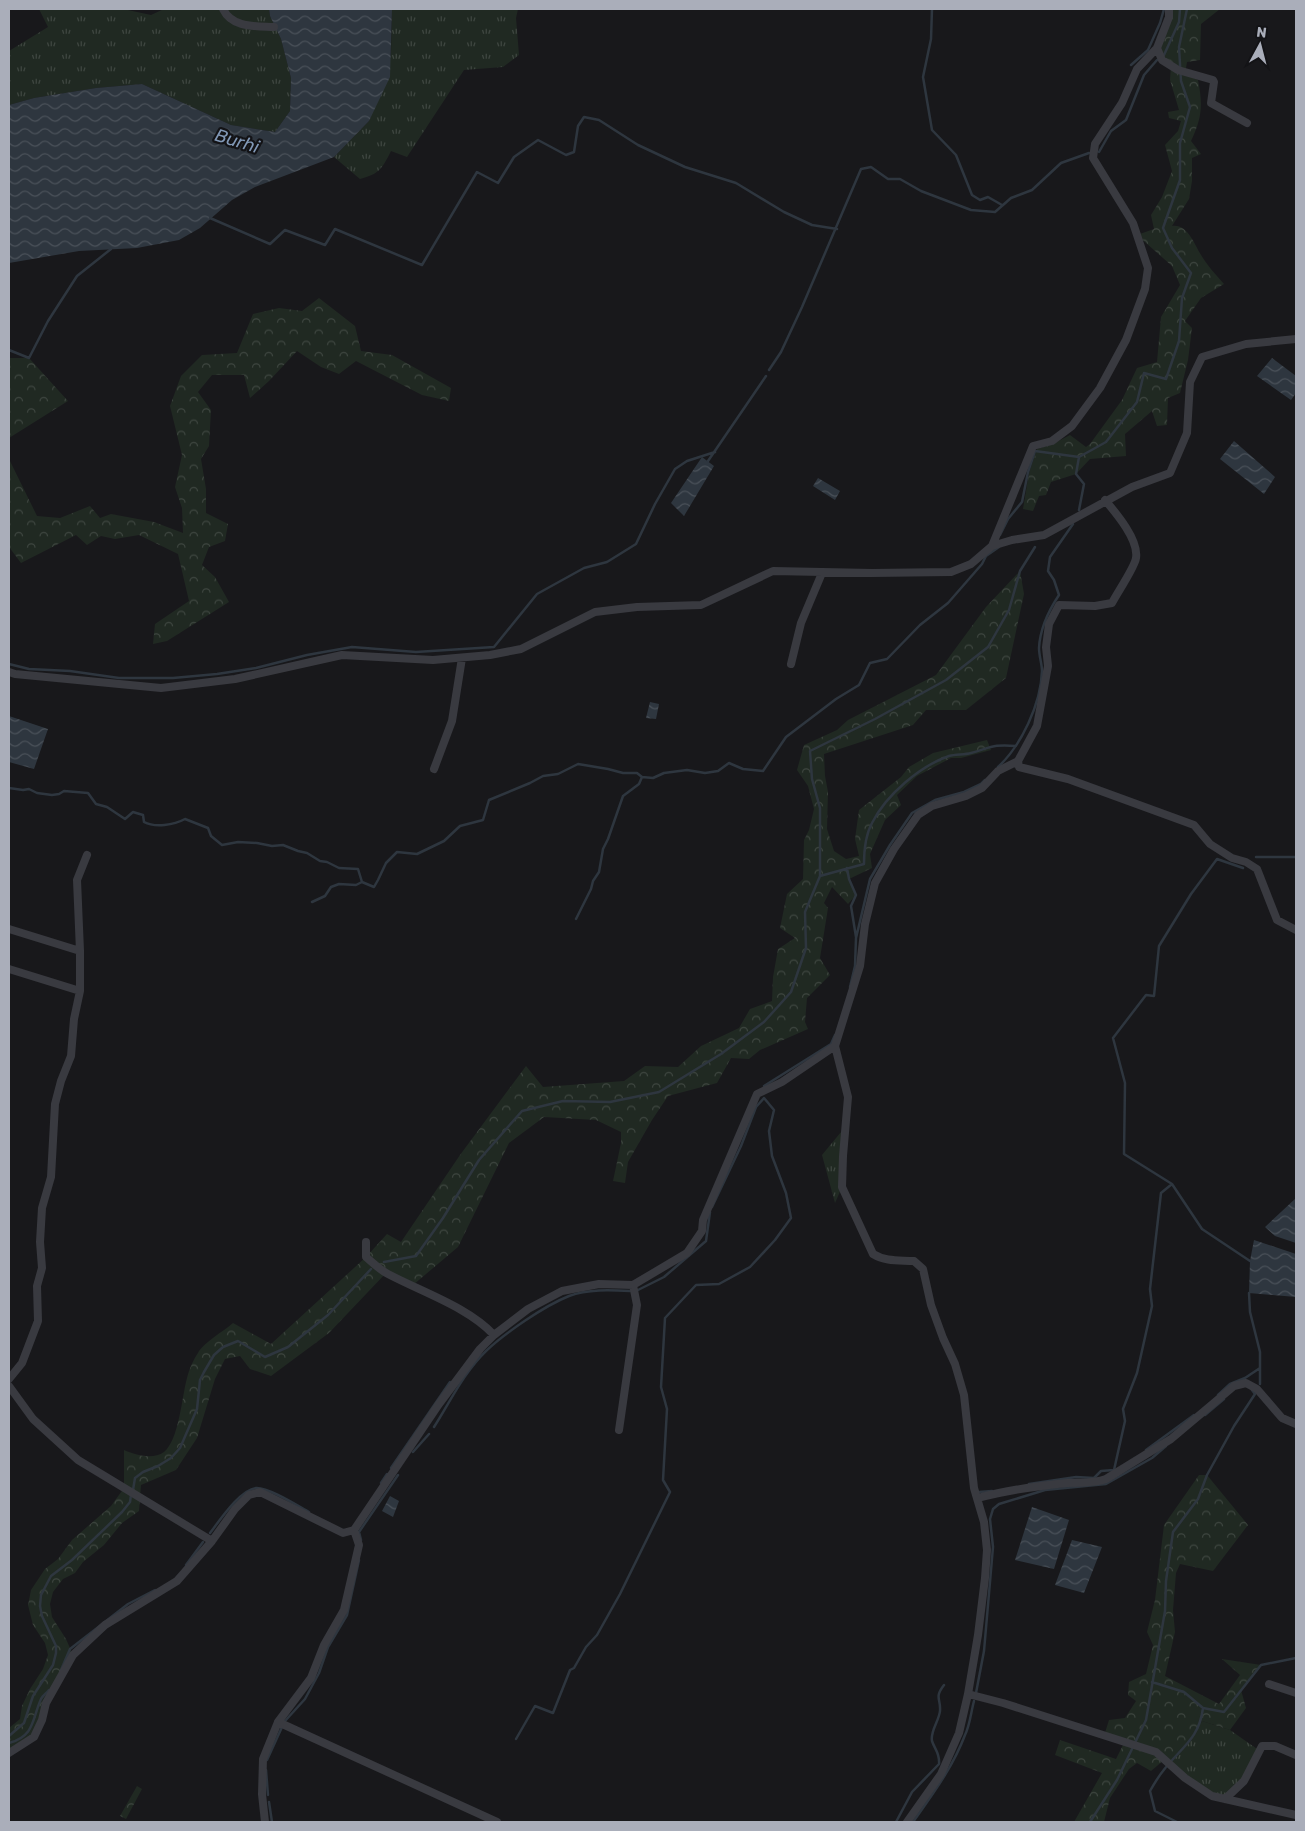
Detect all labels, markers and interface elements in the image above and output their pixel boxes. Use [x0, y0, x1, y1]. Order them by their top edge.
north arrow [1235, 20, 1285, 70]
text: N [1255, 24, 1268, 42]
water label: Burhi [212, 124, 262, 158]

